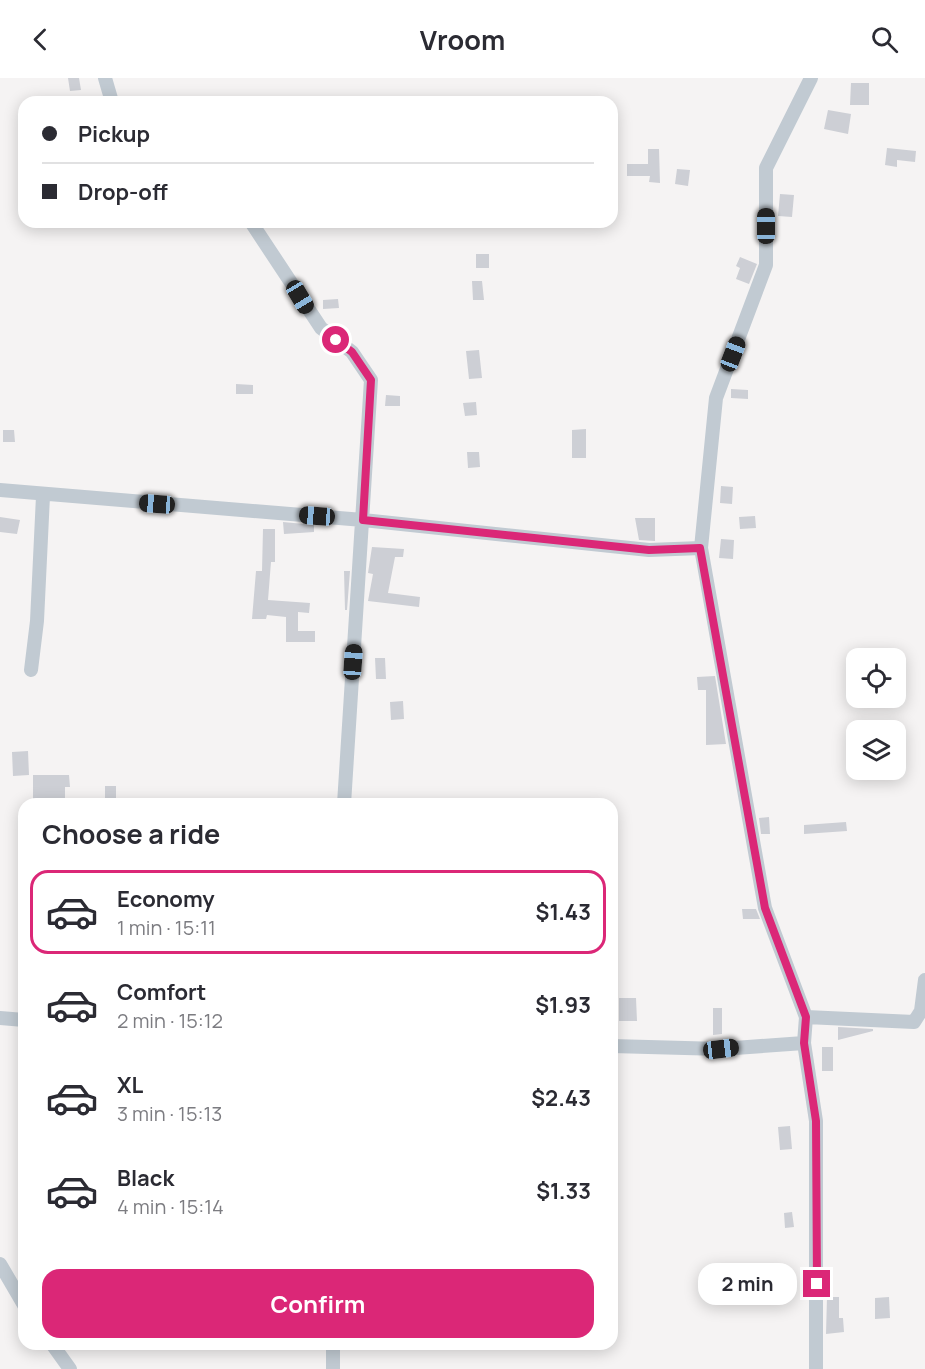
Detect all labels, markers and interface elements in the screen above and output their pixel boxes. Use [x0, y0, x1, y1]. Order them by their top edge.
text: Vroom [420, 21, 505, 58]
icon: back [24, 23, 57, 56]
icon: search [868, 23, 901, 56]
text: Pickup [78, 119, 150, 149]
text: Drop-off [78, 177, 168, 207]
car [757, 208, 775, 244]
car [283, 277, 317, 317]
route start [322, 326, 349, 353]
car [718, 334, 748, 374]
car [138, 494, 176, 514]
car [298, 506, 336, 526]
car [343, 643, 363, 681]
map controls [846, 648, 906, 780]
button: locate [846, 648, 906, 708]
button: layers [846, 720, 906, 780]
text: Choose a ride [42, 815, 220, 852]
text: Economy [117, 884, 215, 914]
icon: car [45, 885, 99, 939]
text: $1.43 [536, 897, 591, 927]
text: 1 min · 15:11 [117, 914, 216, 941]
text: Comfort [117, 977, 206, 1007]
icon: car [45, 978, 99, 1032]
text: $1.93 [535, 990, 591, 1020]
text: 2 min · 15:12 [117, 1007, 223, 1034]
car [702, 1038, 740, 1060]
text: XL [117, 1070, 143, 1100]
icon: car [45, 1071, 99, 1125]
text: $2.43 [531, 1083, 591, 1113]
text: 3 min · 15:13 [117, 1100, 222, 1127]
text: Black [117, 1163, 174, 1193]
icon: car [45, 1164, 99, 1218]
text: $1.33 [536, 1176, 591, 1206]
text: 4 min · 15:14 [117, 1193, 224, 1220]
callout: 2 min [697, 1263, 796, 1305]
button: Confirm [42, 1269, 594, 1338]
text: 2 min [721, 1270, 774, 1297]
route end [803, 1270, 830, 1297]

